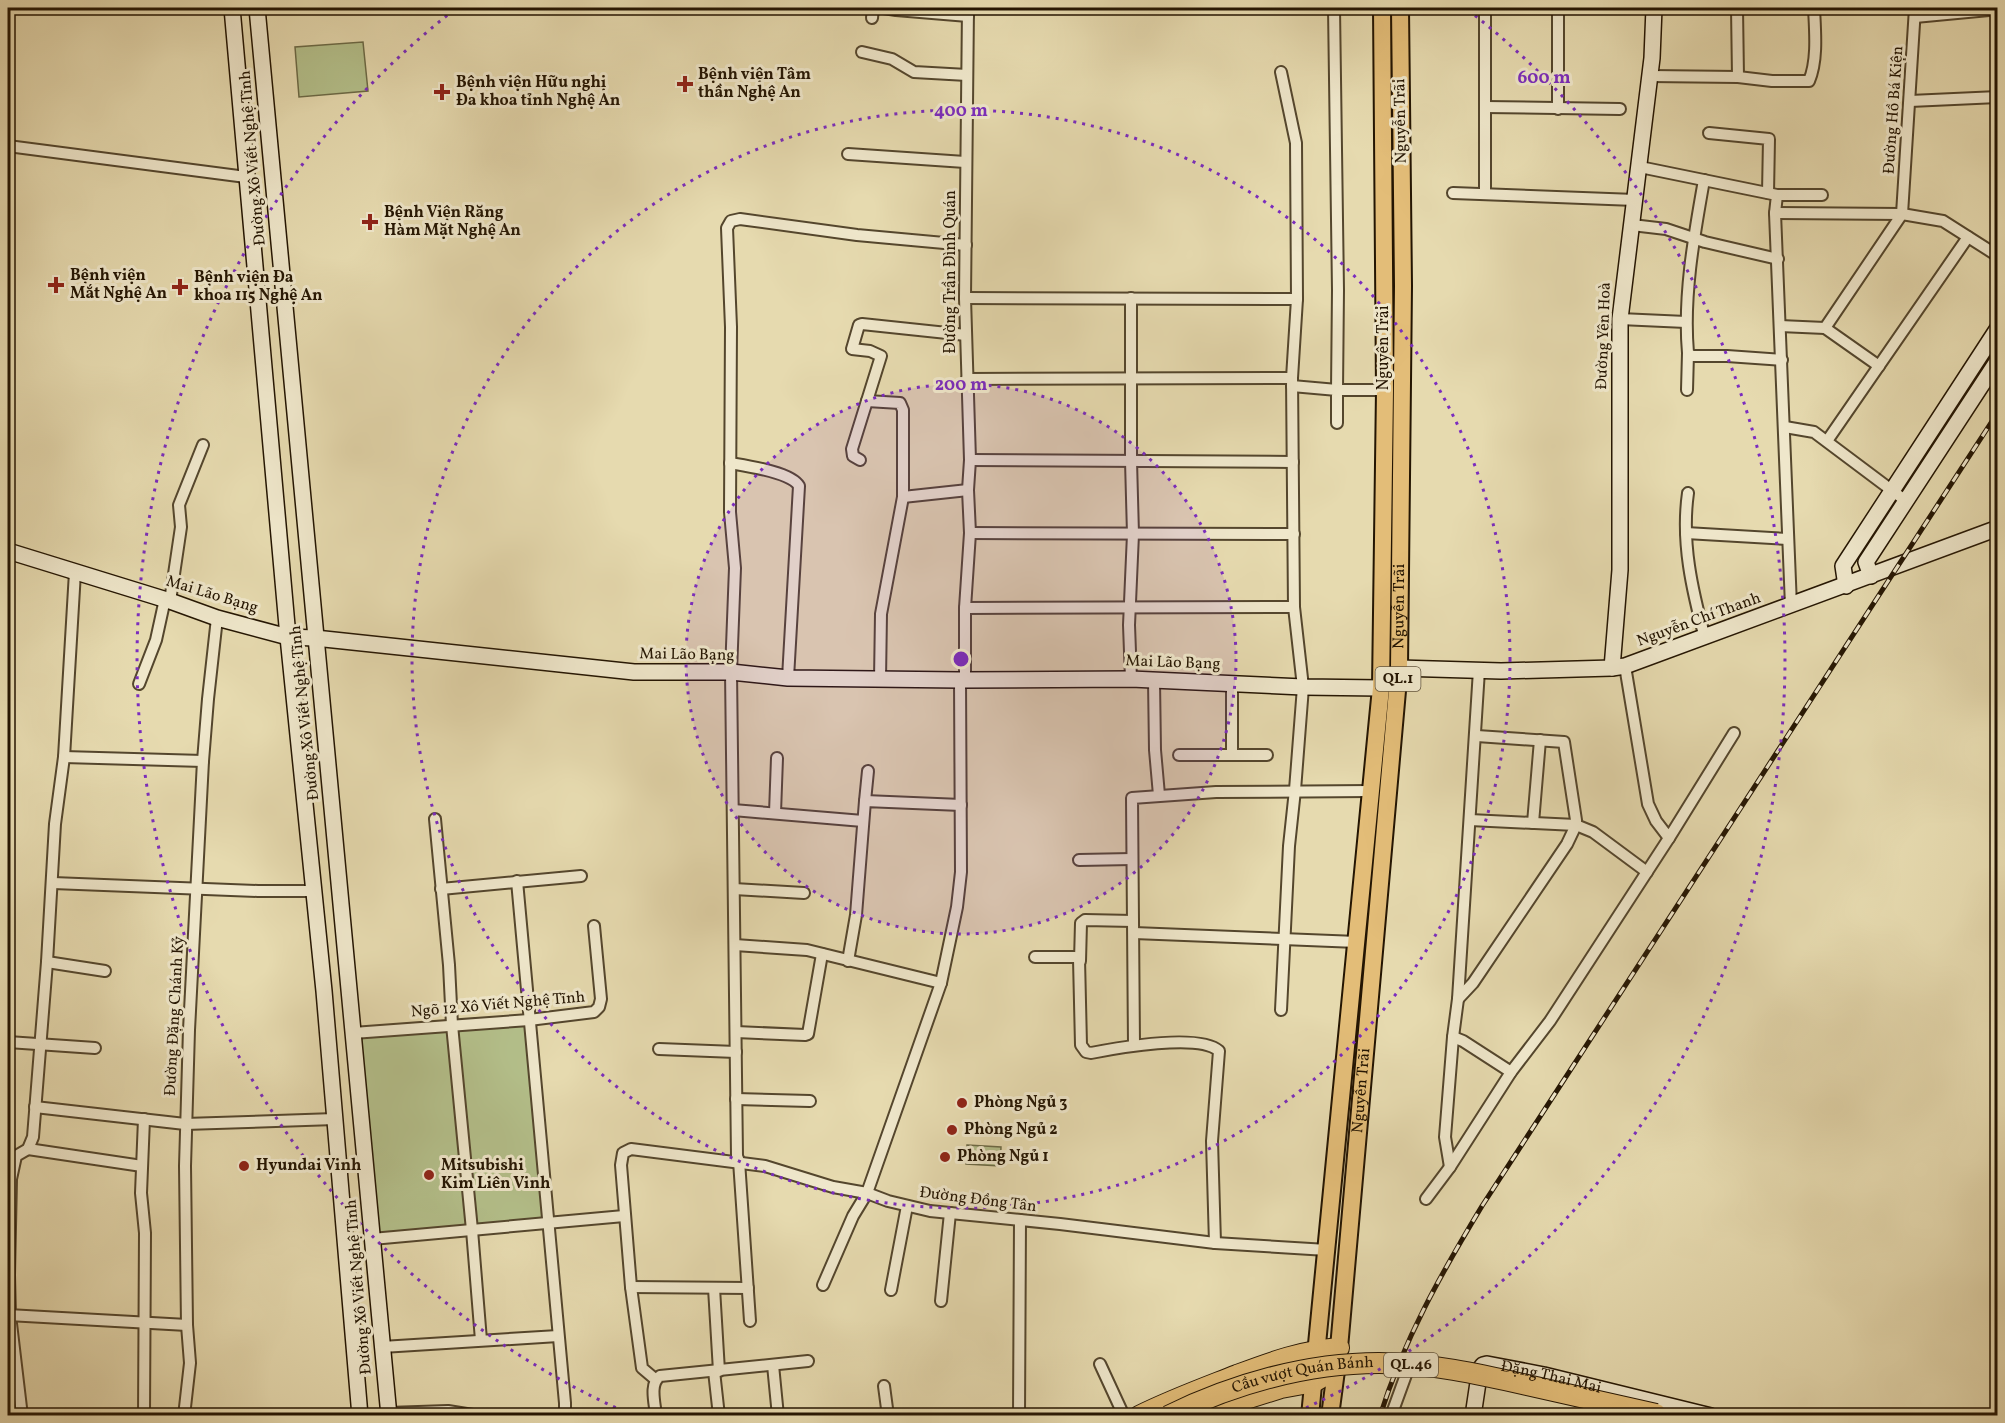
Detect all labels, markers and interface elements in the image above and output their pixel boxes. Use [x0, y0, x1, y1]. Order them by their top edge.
street label: Đường Hồ Bá Kiện [1879, 45, 1909, 175]
place label: Bệnh viện Tâm thần Nghệ An [698, 64, 811, 104]
text: 600 m [1517, 66, 1571, 91]
street label: Đường Xô Viết Nghệ Tĩnh [234, 69, 272, 247]
place label: Bệnh viện Hữu nghị Đa khoa tỉnh Nghệ An [456, 72, 621, 112]
marker: Bệnh viện Tâm thần Nghệ An [676, 75, 694, 93]
street label: Nguyễn Trãi [1389, 78, 1413, 164]
marker: Bệnh viện Hữu nghị Đa khoa tỉnh Nghệ An [433, 83, 451, 101]
text: 400 m [934, 99, 988, 124]
street label: Đường Trần Đình Quán [940, 190, 962, 354]
place label: Bệnh Viện Răng Hàm Mặt Nghệ An [384, 202, 521, 242]
marker: Bệnh Viện Răng Hàm Mặt Nghệ An [361, 213, 379, 231]
place label: Bệnh viện Mắt Nghệ An [70, 265, 167, 305]
place label: Bệnh viện Đa khoa 115 Nghệ An [194, 267, 323, 307]
marker: Bệnh viện Mắt Nghệ An [47, 276, 65, 294]
marker: Bệnh viện Đa khoa 115 Nghệ An [171, 278, 189, 296]
street label: Đường Yên Hoà [1591, 282, 1617, 390]
street label: Nguyên Trãi [1373, 305, 1395, 391]
text: 200 m [935, 373, 987, 398]
street label: Nguyễn Trãi [1388, 563, 1411, 649]
street label: Mai Lão Bạng [163, 571, 261, 619]
street label: Nguyễn Chí Thanh [1634, 587, 1764, 653]
street label: Đường Xô Viết Nghệ Tĩnh [285, 624, 325, 802]
street label: Mai Lão Bạng [639, 643, 735, 667]
centre of rings [951, 649, 971, 669]
street label: Mai Lão Bạng [1125, 650, 1221, 676]
road number: QL.1 [1376, 667, 1420, 691]
street label: Đường Đặng Chánh Kỷ [160, 935, 190, 1097]
street label: Ngõ 12 Xô Viết Nghệ Tĩnh [410, 986, 586, 1024]
street label: Nguyễn Trãi [1347, 1047, 1376, 1134]
place label: Phòng Ngủ 3 [974, 1092, 1068, 1114]
marker: Phòng Ngủ 3 [955, 1096, 969, 1110]
place label: Phòng Ngủ 2 [964, 1119, 1058, 1141]
marker: Phòng Ngủ 2 [945, 1123, 959, 1137]
place label: Phòng Ngủ 1 [957, 1146, 1049, 1168]
marker: Phòng Ngủ 1 [938, 1150, 952, 1164]
place label: Hyundai Vinh [256, 1155, 361, 1177]
place label: Mitsubishi Kim Liên Vinh [441, 1155, 550, 1195]
marker: Hyundai Vinh [237, 1159, 251, 1173]
marker: Mitsubishi Kim Liên Vinh [422, 1168, 436, 1182]
street label: Đường Đồng Tân [918, 1182, 1038, 1218]
street label: Đường Xô Viết Nghệ Tĩnh [340, 1198, 378, 1376]
street label: Cầu vượt Quán Bánh [1229, 1352, 1374, 1400]
road number: QL.46 [1384, 1353, 1438, 1377]
street label: Đặng Thai Mai [1499, 1356, 1604, 1400]

